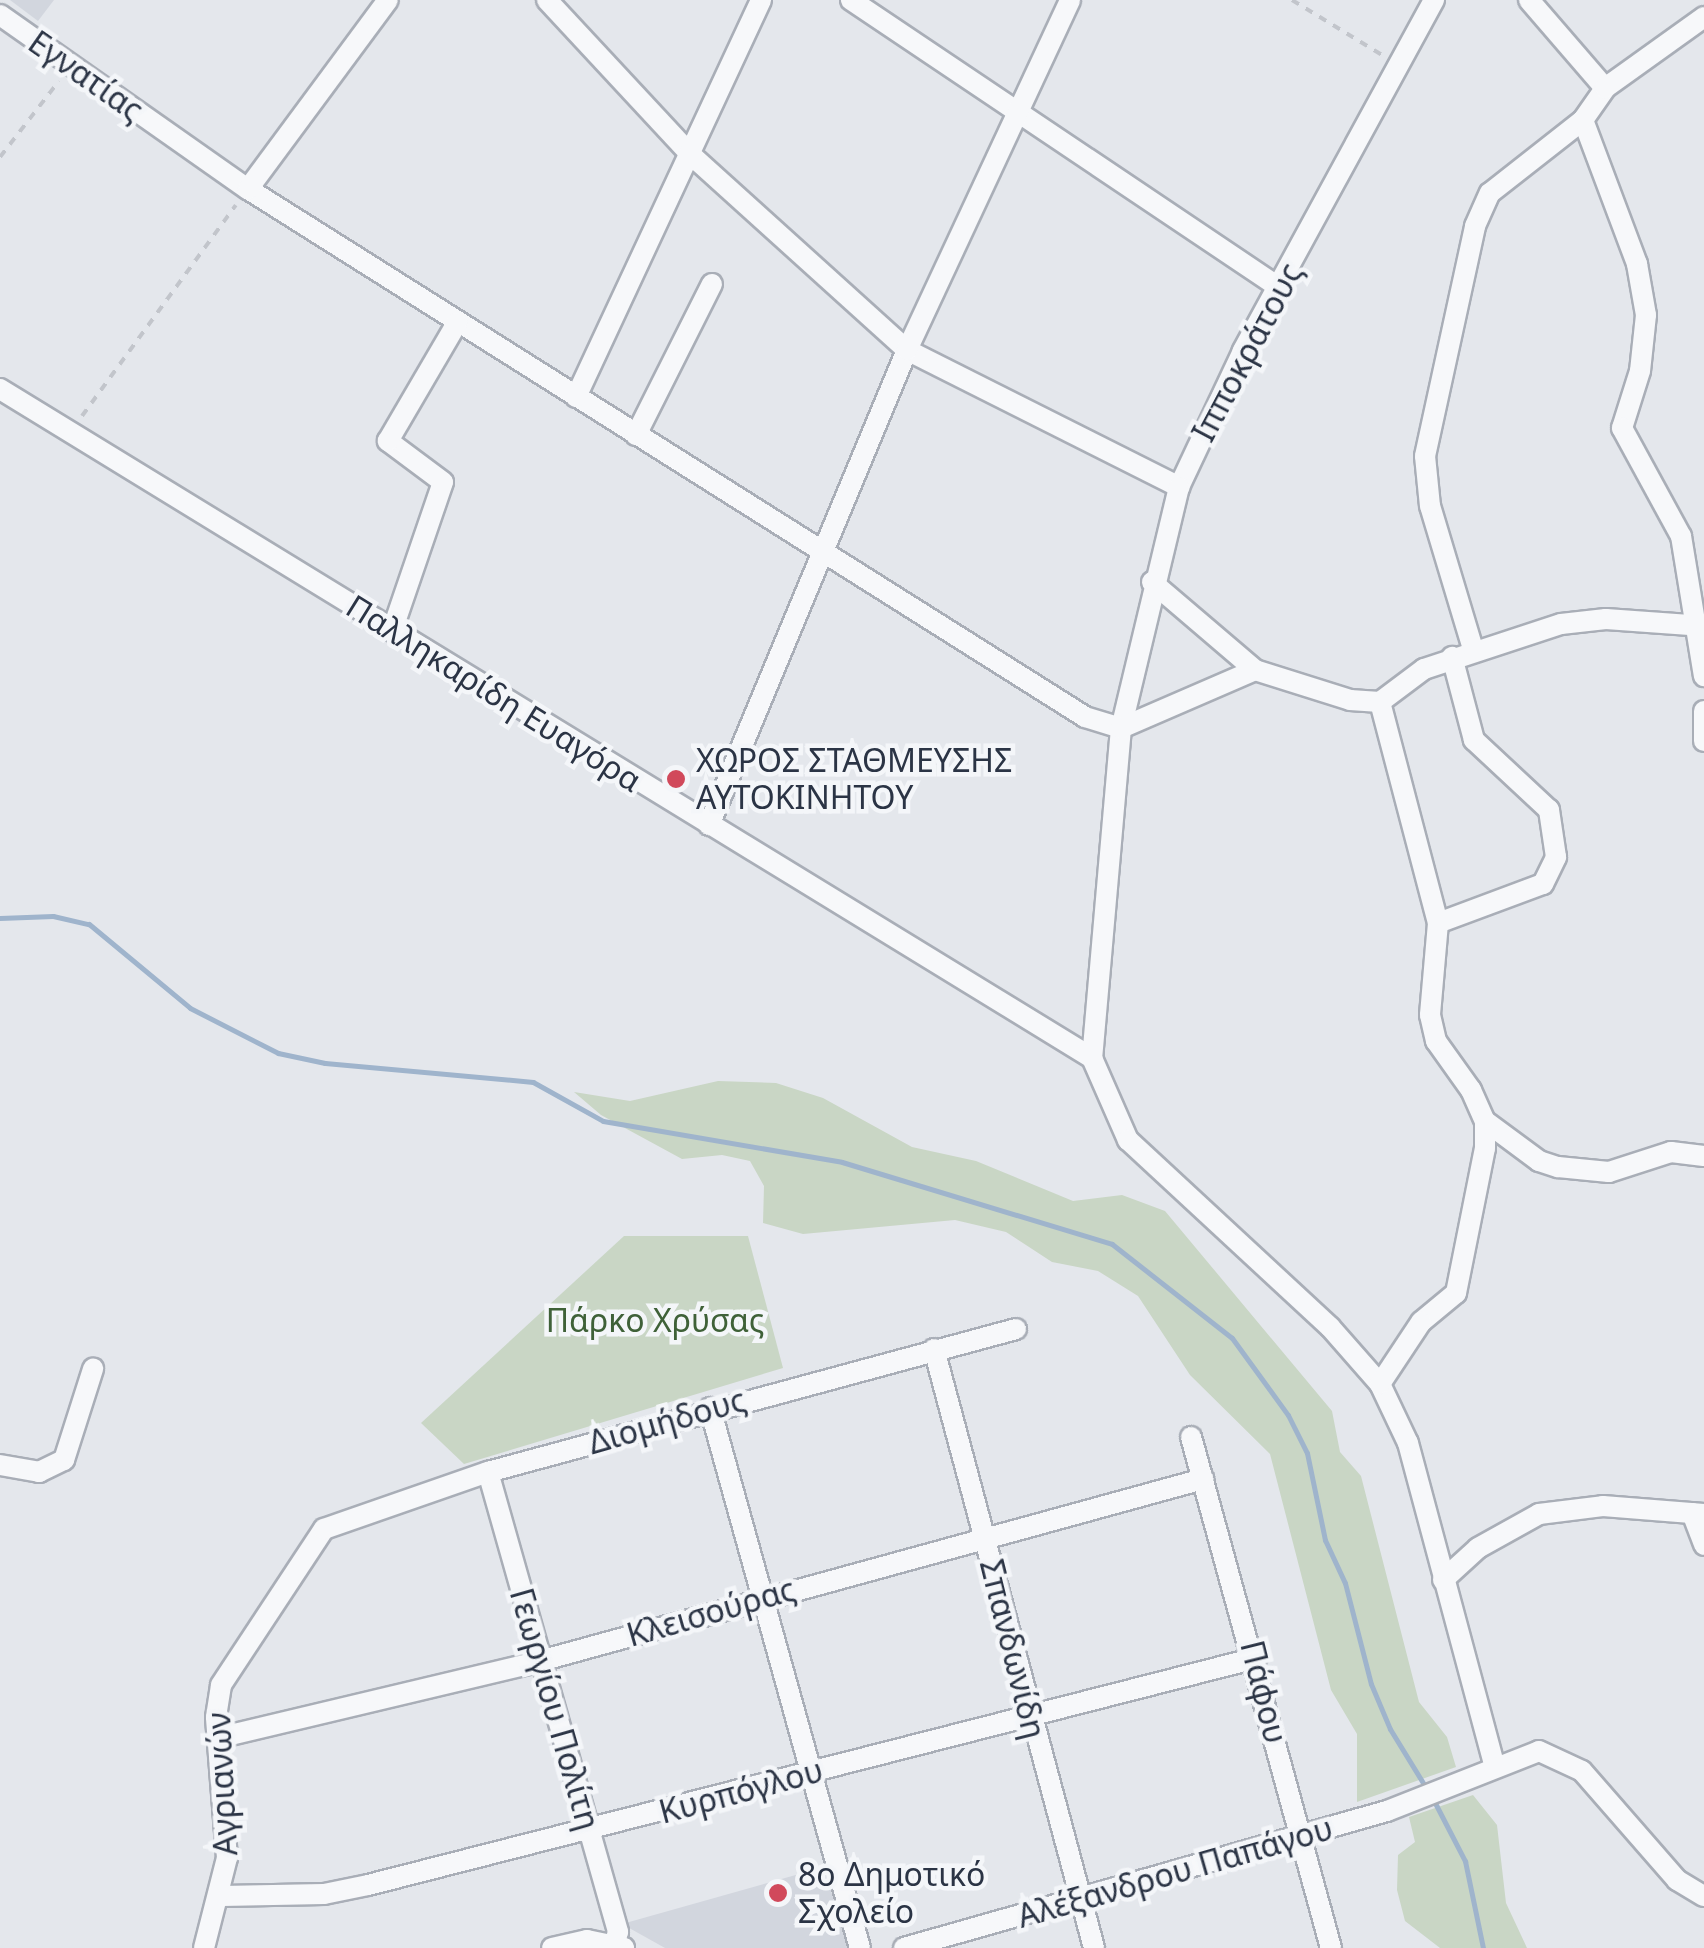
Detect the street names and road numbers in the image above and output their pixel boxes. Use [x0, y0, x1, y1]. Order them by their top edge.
street label: Εγνατίας [21, 23, 151, 129]
street label: Ιπποκράτους [1184, 256, 1310, 448]
street label: Παλληκαρίδη Ευαγόρα [340, 587, 648, 799]
street label: Διομήδους [584, 1380, 750, 1462]
street label: Σπανδωνίδη [972, 1555, 1054, 1743]
street label: Κλεισούρας [622, 1570, 800, 1654]
street label: Γεωργίου Πολίτη [502, 1584, 608, 1834]
street label: Πάφου [1233, 1637, 1295, 1747]
street label: Αγριανών [199, 1711, 245, 1857]
street label: Κυρπόγλου [655, 1751, 827, 1831]
street label: Αλέξανδρου Παπάγου [1013, 1809, 1337, 1935]

